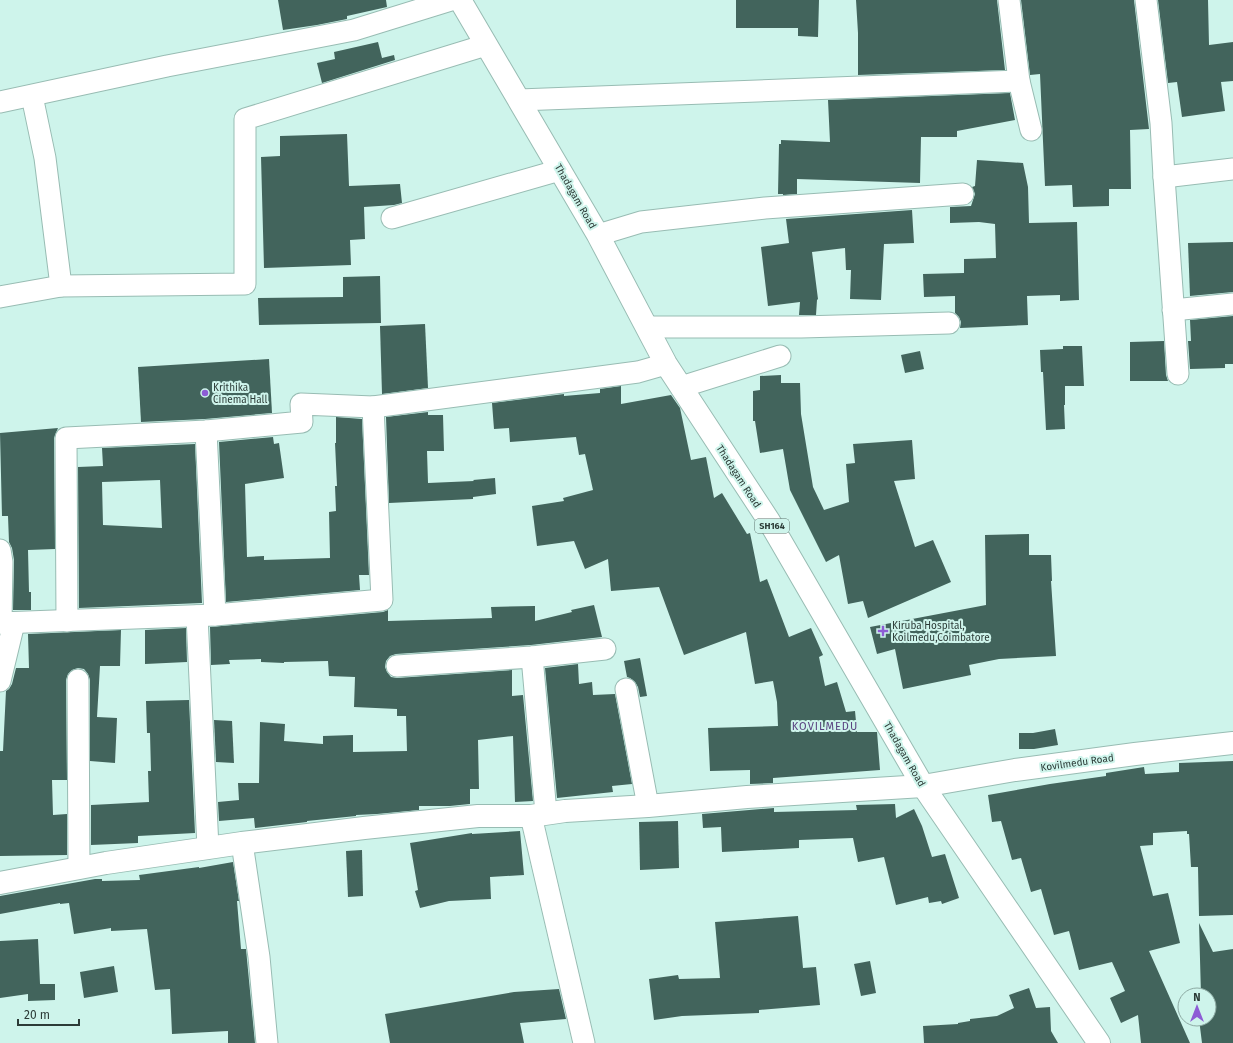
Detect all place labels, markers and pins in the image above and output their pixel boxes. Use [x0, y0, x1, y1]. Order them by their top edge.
place label: Krithika Cinema Hall [213, 382, 267, 406]
marker: Krithika Cinema Hall [200, 388, 210, 398]
place label: Kiruba Hospital, Koilmedu,Coimbatore [892, 620, 990, 644]
marker: Kiruba Hospital, Koilmedu,Coimbatore [877, 625, 889, 637]

